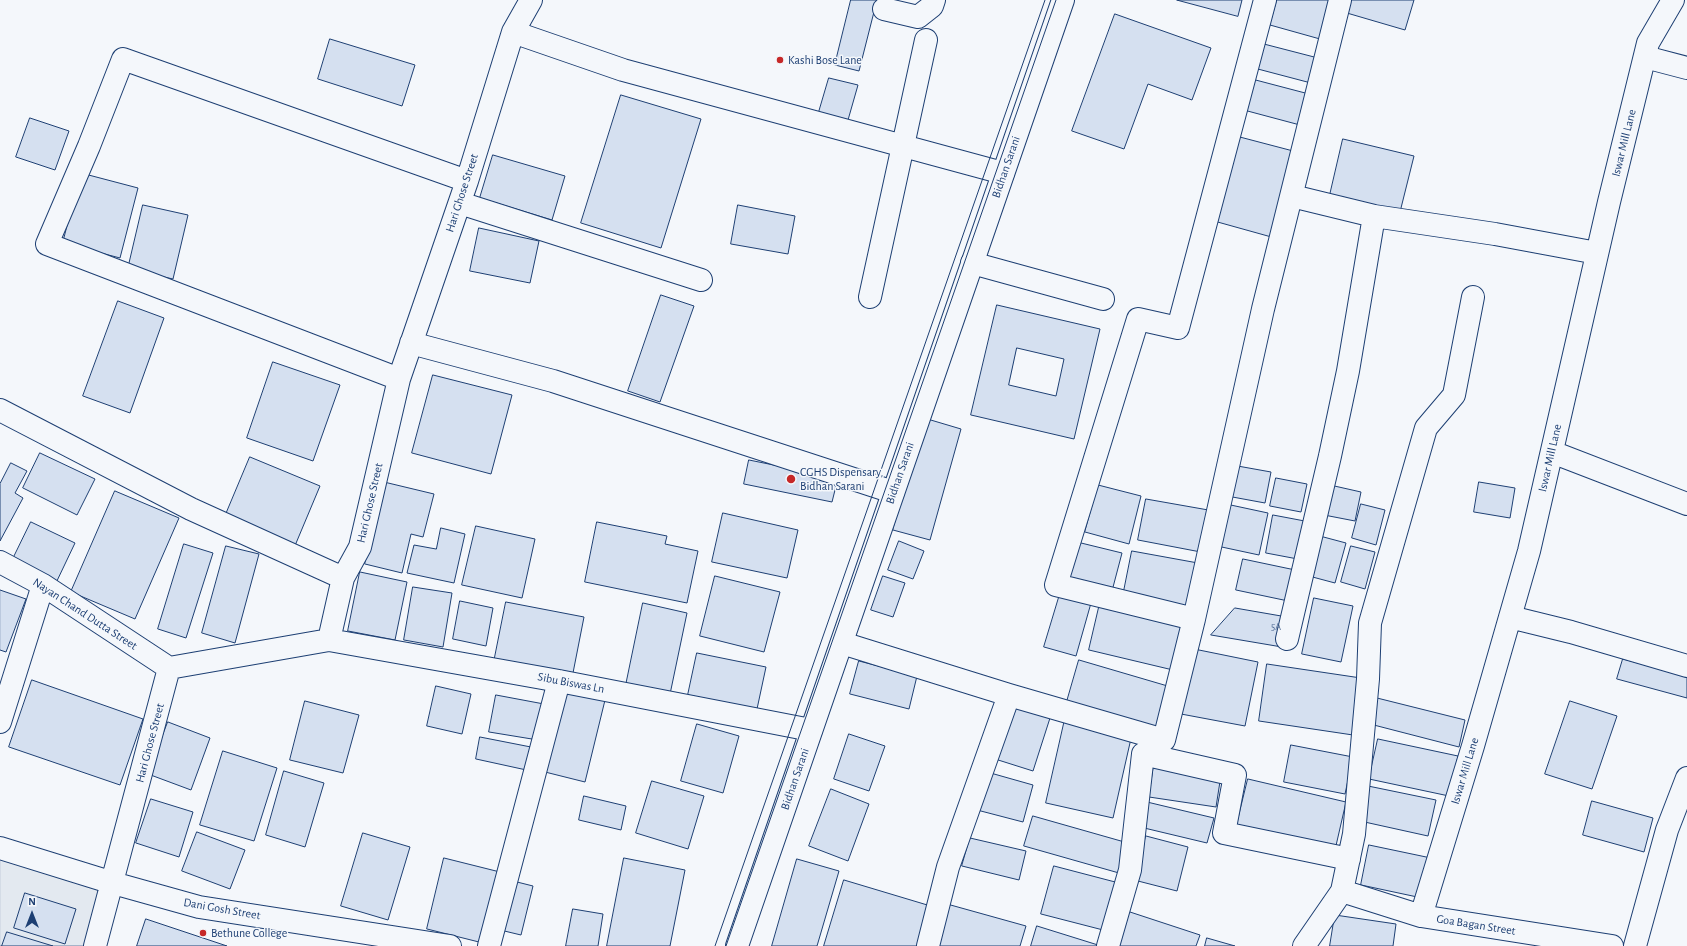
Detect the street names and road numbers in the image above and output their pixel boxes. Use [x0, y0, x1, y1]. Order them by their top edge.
street label: Iswar Mill Lane [1609, 108, 1639, 178]
street label: Bidhan Sarani [989, 134, 1023, 200]
street label: Hari Ghose Street [443, 152, 481, 234]
street label: Iswar Mill Lane [1535, 423, 1565, 493]
street label: Bidhan Sarani [883, 440, 917, 506]
street label: Hari Ghose Street [354, 462, 386, 544]
street label: Nayan Chand Dutta Street [30, 575, 140, 653]
street label: Sibu Biswas Ln [536, 669, 606, 697]
street label: Hari Ghose Street [132, 702, 168, 784]
street label: Iswar Mill Lane [1448, 736, 1482, 806]
street label: Bidhan Sarani [778, 746, 812, 812]
street label: Dani Gosh Street [182, 895, 262, 923]
street label: Goa Bagan Street [1435, 912, 1517, 938]

